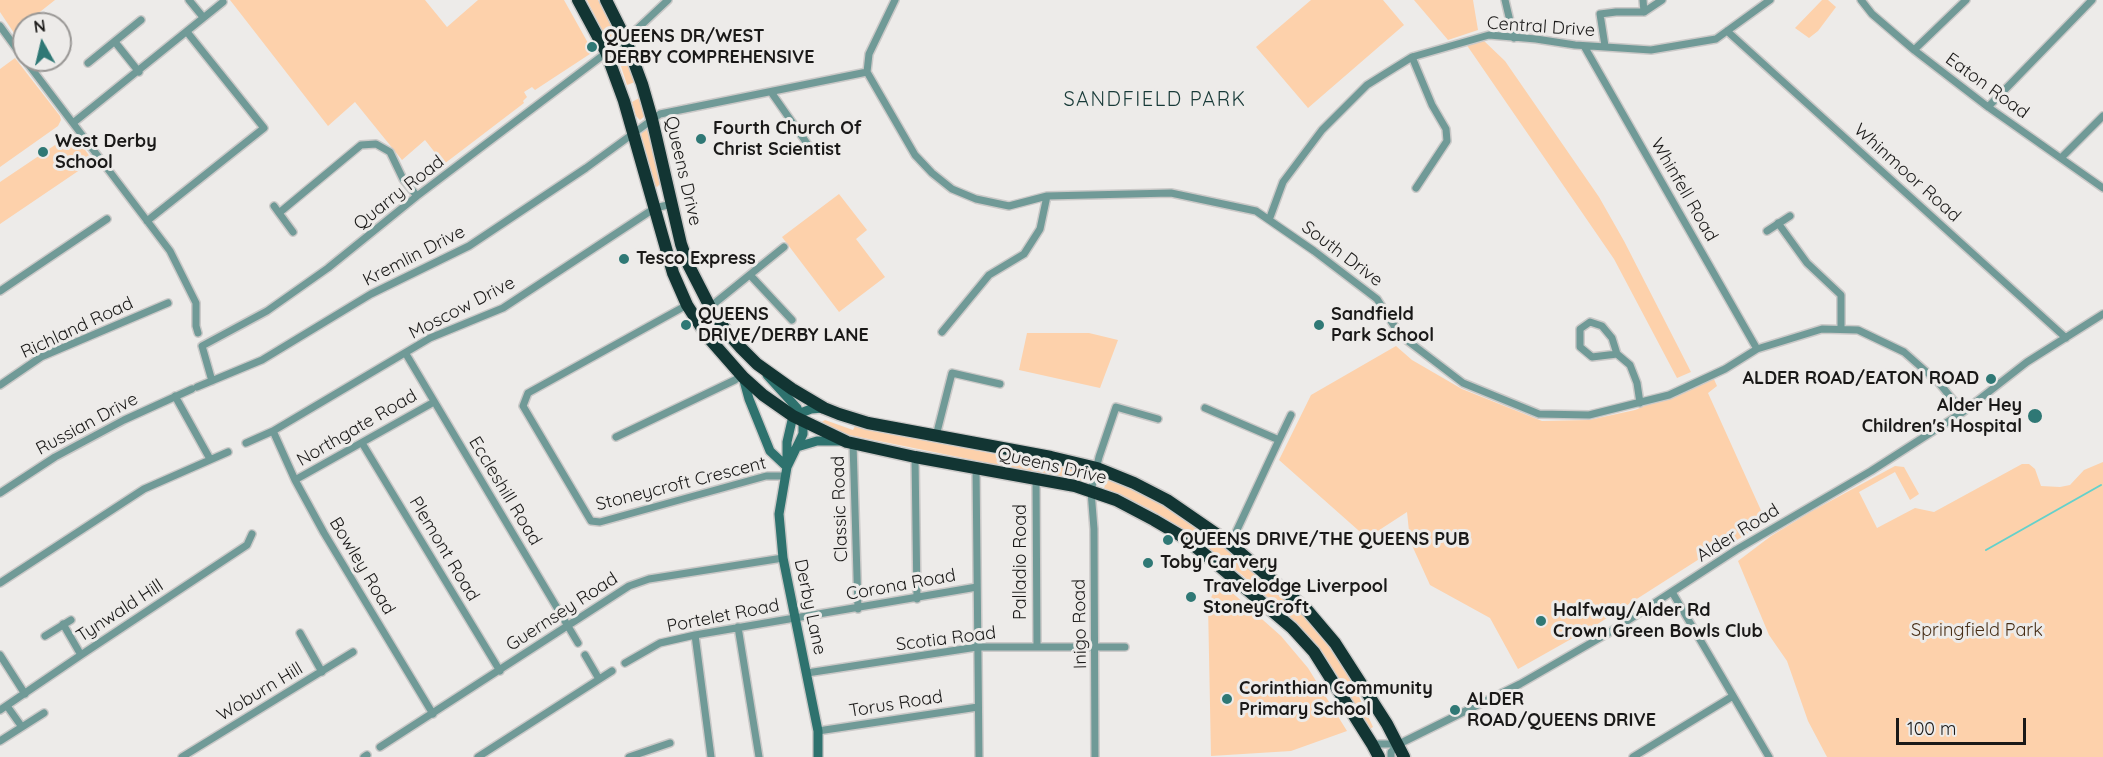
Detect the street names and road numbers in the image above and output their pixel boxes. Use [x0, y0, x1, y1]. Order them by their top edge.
street label: Central Drive [1486, 12, 1596, 42]
street label: Eaton Road [1941, 48, 2033, 124]
street label: Queens Drive [660, 114, 706, 228]
street label: Whinmoor Road [1849, 119, 1965, 227]
street label: Whinfell Road [1646, 135, 1722, 245]
street label: Quarry Road [350, 151, 448, 235]
street label: South Drive [1297, 217, 1387, 291]
street label: Kremlin Drive [359, 221, 469, 291]
street label: Moscow Drive [405, 272, 519, 344]
street label: Richland Road [17, 293, 137, 363]
street label: Northgate Road [293, 385, 421, 471]
street label: Russian Drive [32, 388, 142, 460]
street label: Eccleshill Road [464, 433, 546, 549]
street label: Queens Drive [995, 443, 1109, 489]
street label: Stoneycroft Crescent [594, 452, 768, 516]
street label: Classic Road [827, 455, 853, 563]
street label: Plemont Road [404, 493, 484, 605]
street label: Alder Road [1693, 499, 1783, 567]
street label: Palladio Road [1010, 504, 1032, 620]
street label: Bowley Road [324, 513, 400, 619]
street label: Derby Lane [789, 557, 831, 657]
street label: Corona Road [845, 565, 957, 605]
street label: Guernsey Road [502, 568, 622, 656]
street label: Tynwald Hill [73, 575, 167, 647]
street label: Inigo Road [1068, 579, 1092, 669]
street label: Portelet Road [665, 594, 781, 638]
street label: Scotia Road [895, 622, 997, 656]
street label: Woburn Hill [213, 658, 307, 726]
street label: Torus Road [848, 686, 944, 722]

